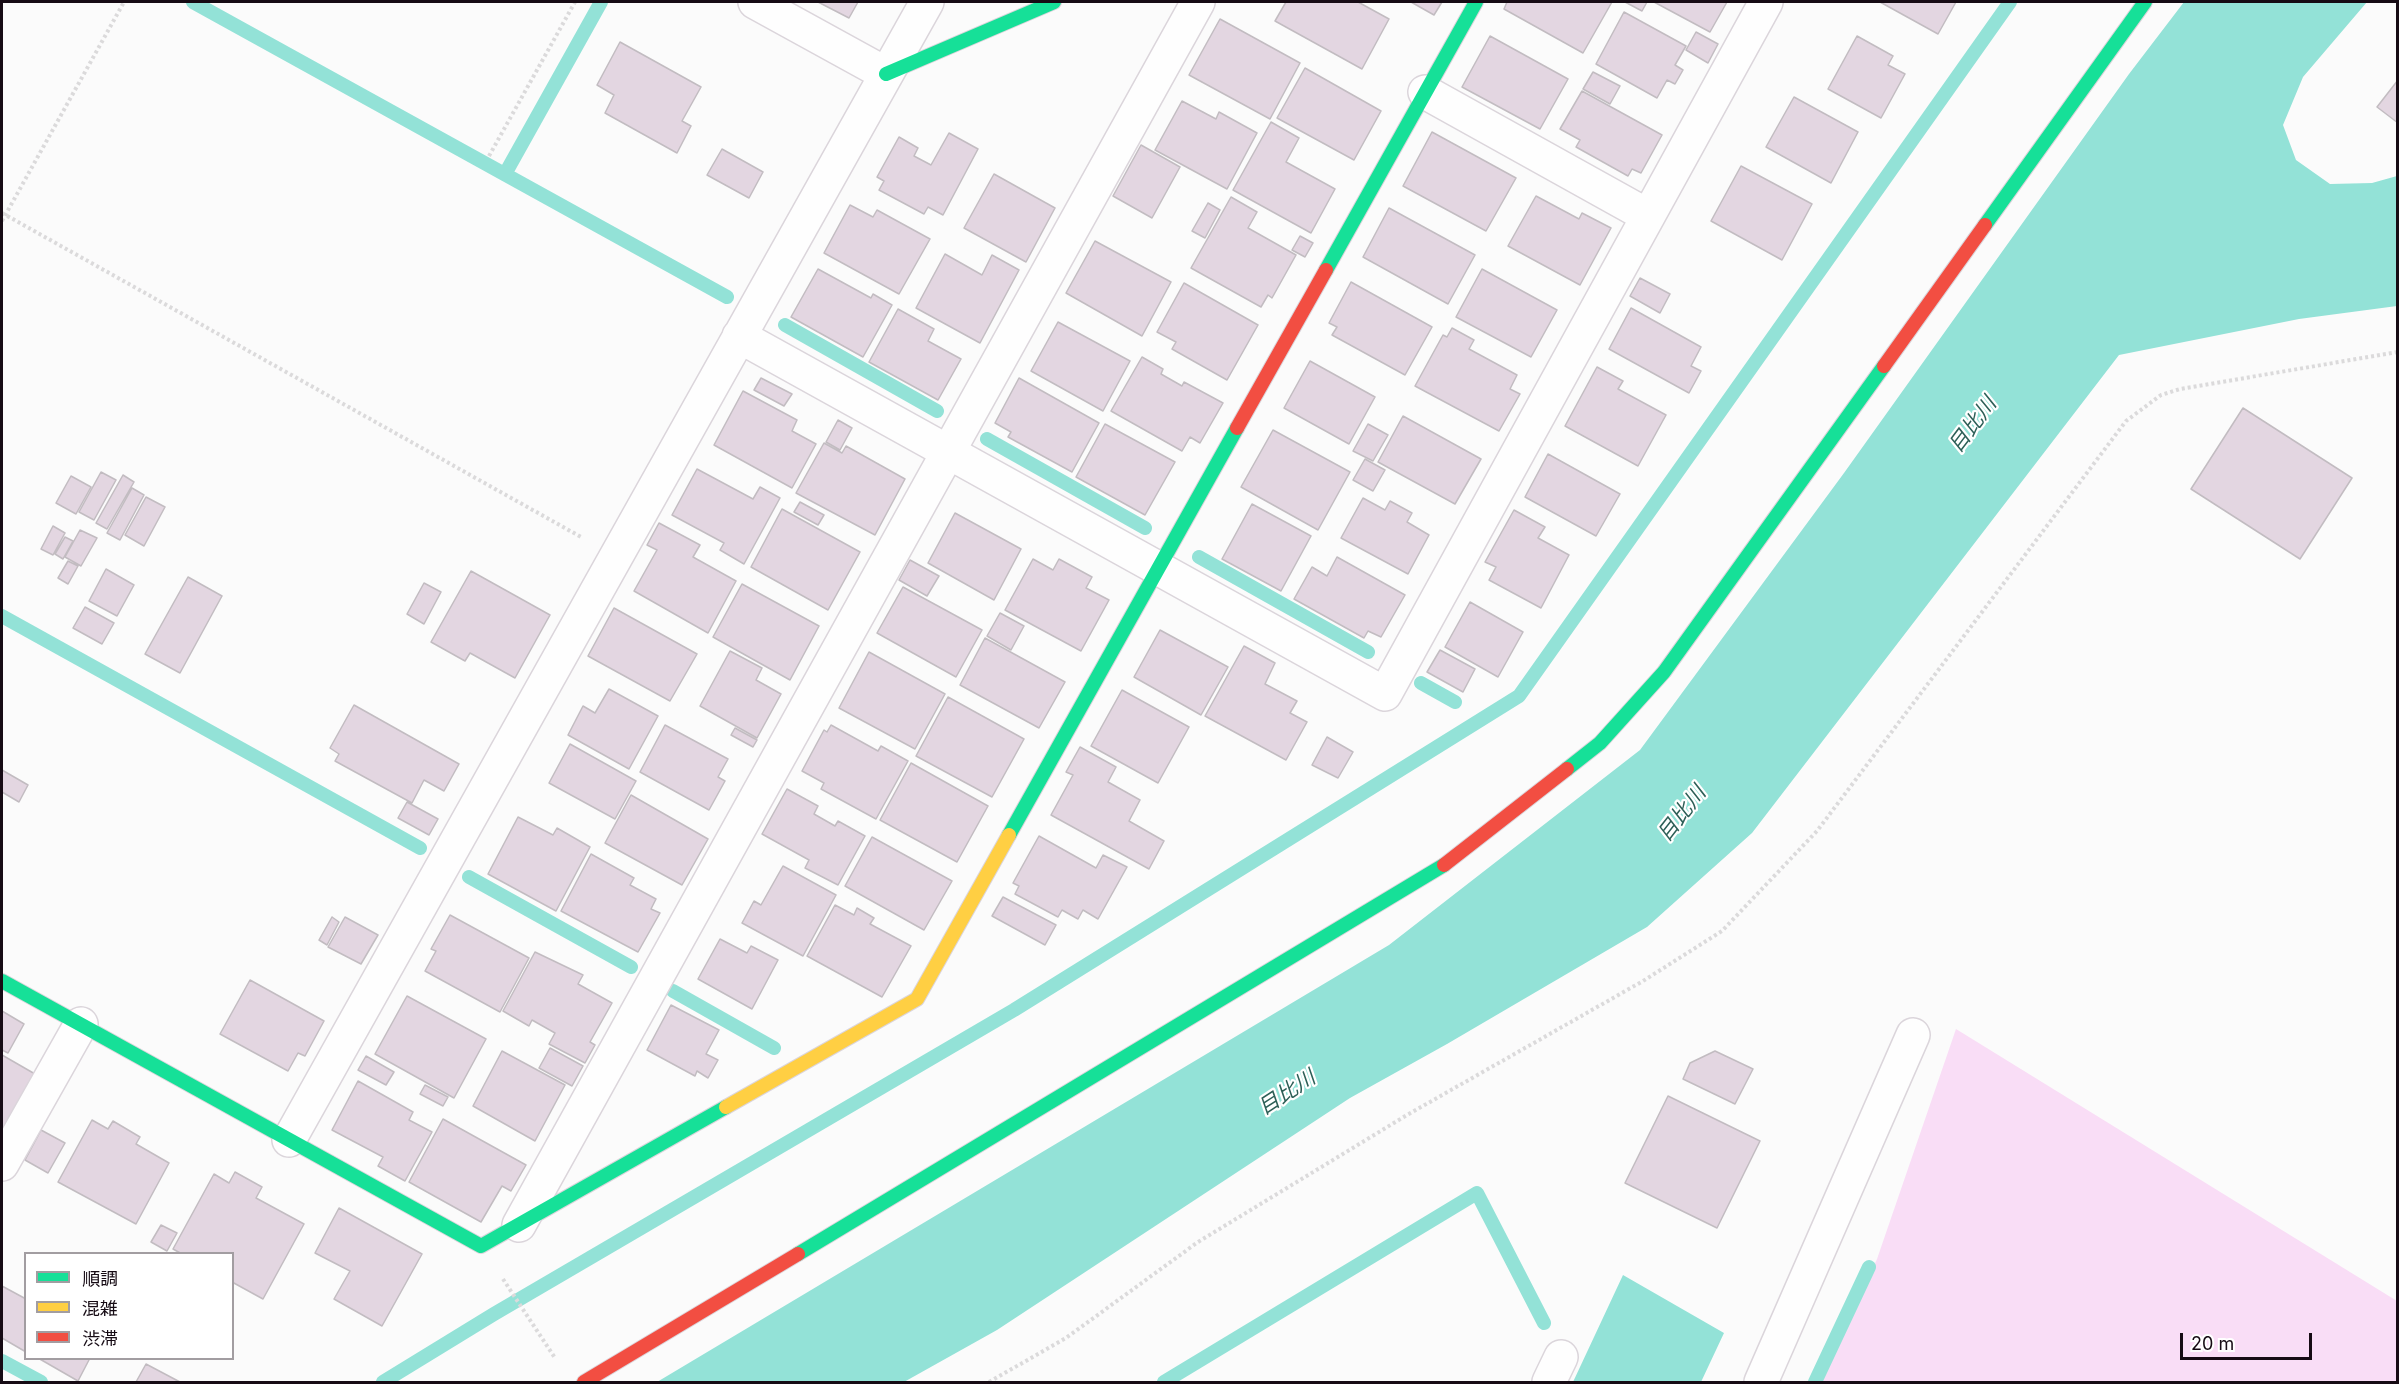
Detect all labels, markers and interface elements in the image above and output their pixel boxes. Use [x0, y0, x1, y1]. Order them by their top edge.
water label: 目比川 [1944, 392, 2002, 458]
water label: 目比川 [1653, 781, 1711, 847]
water label: 目比川 [1254, 1065, 1320, 1121]
legend [24, 1252, 234, 1360]
text: 順調 [82, 1268, 118, 1289]
text: 混雑 [82, 1298, 118, 1319]
scale bar [2183, 1321, 2315, 1359]
text: 渋滞 [82, 1328, 118, 1349]
text: 20 m [2191, 1333, 2234, 1354]

